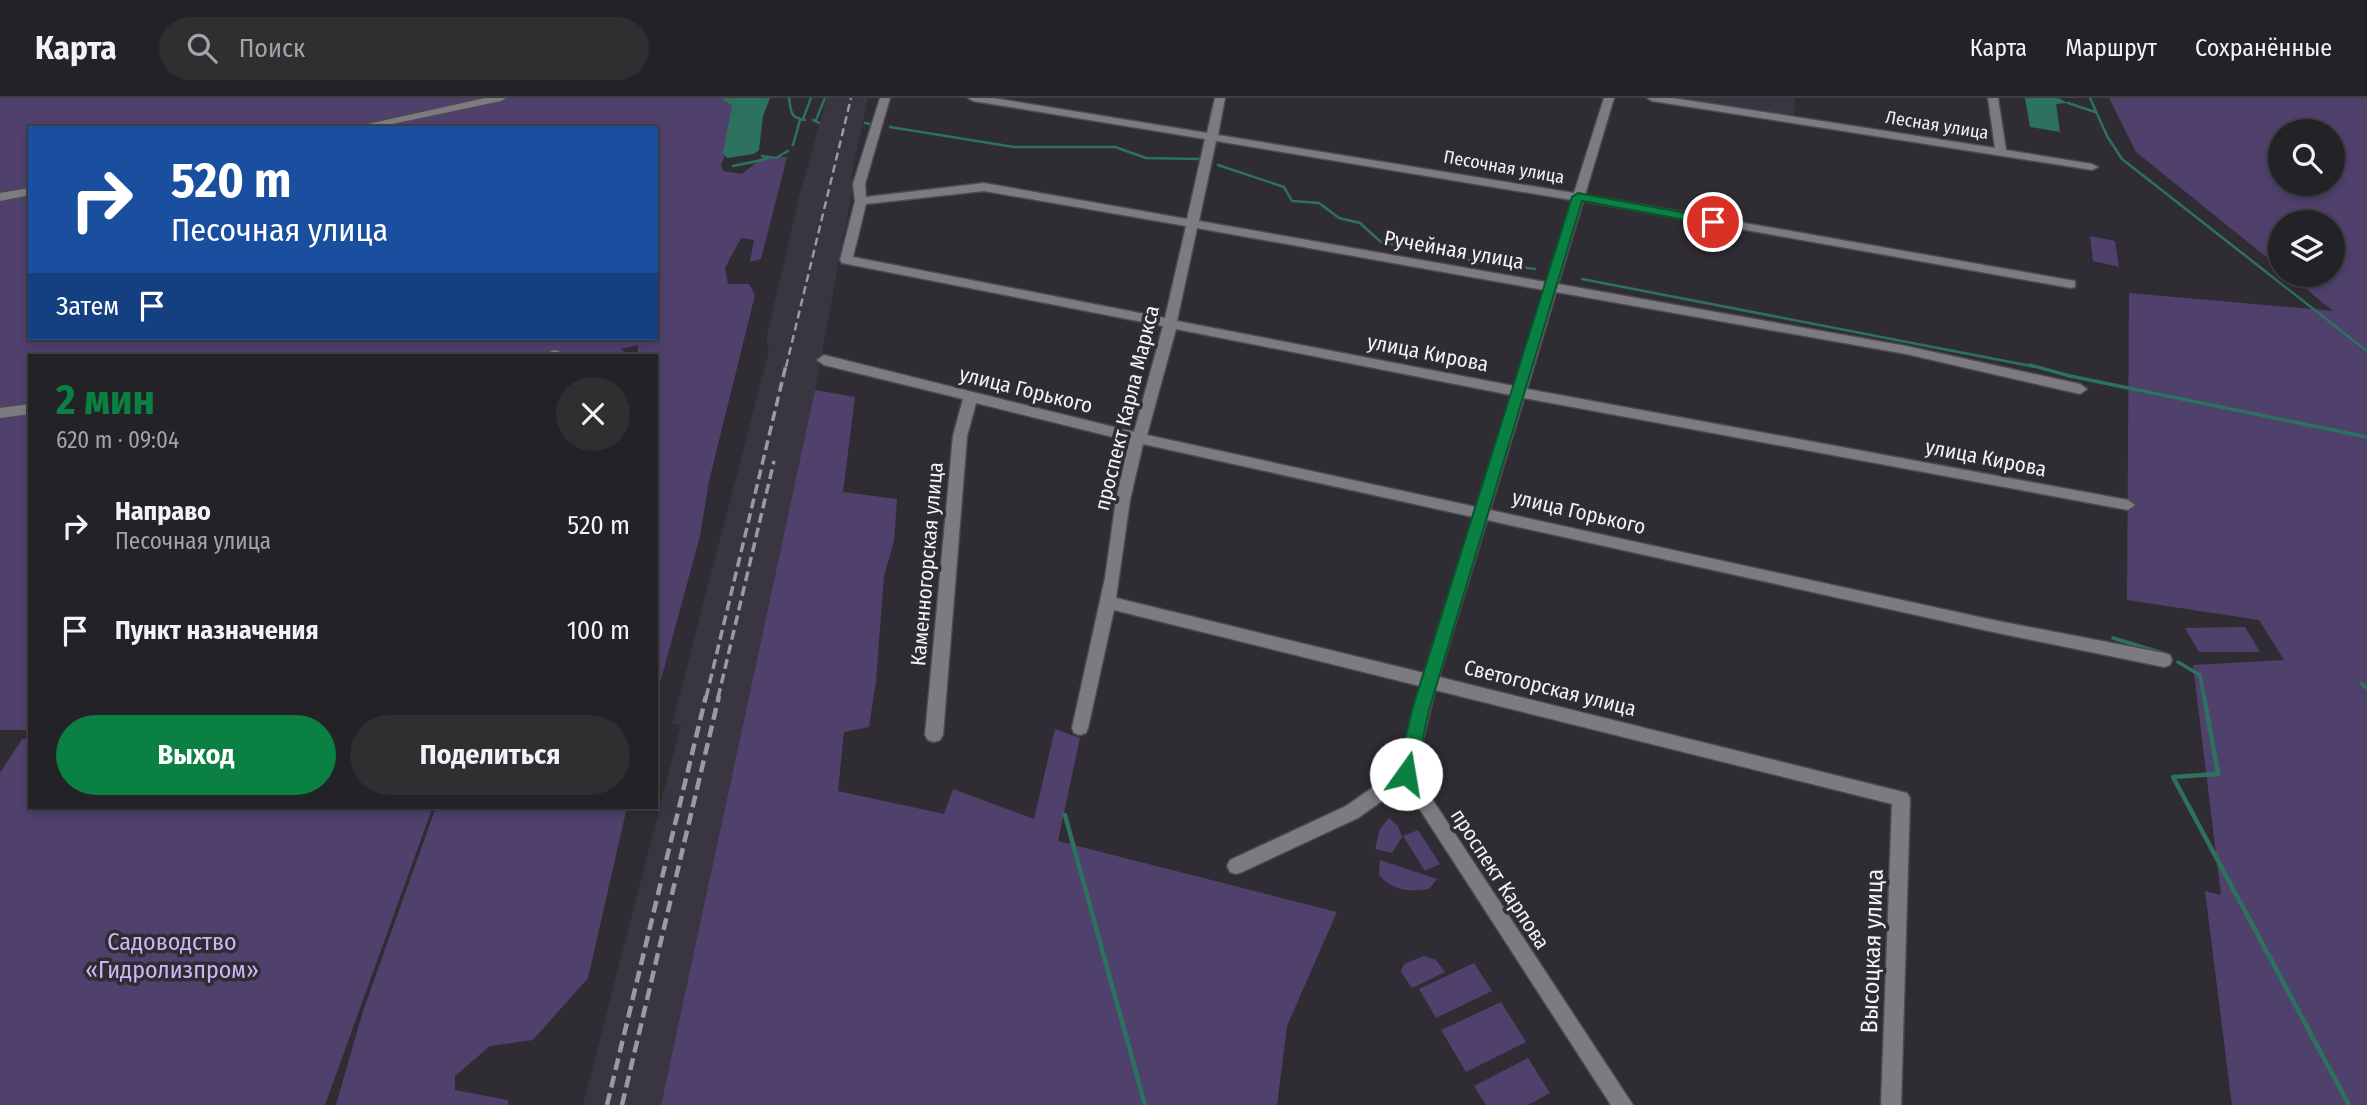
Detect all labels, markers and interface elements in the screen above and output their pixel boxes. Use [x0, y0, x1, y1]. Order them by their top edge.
search box [159, 17, 649, 80]
text: Карта [35, 28, 117, 68]
icon: search [183, 29, 221, 67]
text: Поиск [239, 33, 305, 64]
text: Карта [1970, 34, 2027, 62]
text: Маршрут [2065, 34, 2157, 62]
text: Сохранённые [2195, 34, 2332, 62]
street label: Лесная улица [1884, 106, 1990, 144]
map controls [2268, 119, 2345, 287]
button: search [2268, 119, 2345, 196]
street label: Песочная улица [1442, 146, 1566, 188]
text: 520 m [171, 151, 292, 210]
icon: right [56, 154, 147, 245]
pin [1683, 192, 1743, 252]
icon: arrive [1694, 203, 1732, 241]
button: layers [2268, 210, 2345, 287]
text: Песочная улица [171, 211, 388, 249]
street label: Ручейная улица [1382, 225, 1526, 275]
icon: arrive [133, 287, 171, 325]
text: Затем [56, 291, 119, 322]
street label: проспект Карла Маркса [1089, 303, 1165, 513]
street label: улица Кирова [1365, 329, 1491, 377]
street label: улица Горького [957, 361, 1095, 419]
text: 2 мин [56, 375, 155, 425]
button: close [556, 377, 630, 451]
text: 620 m · 09:04 [56, 426, 179, 454]
street label: улица Кирова [1923, 434, 2049, 482]
street label: Каменногорская улица [905, 461, 949, 667]
street label: улица Горького [1510, 484, 1648, 540]
text: Направо [115, 496, 211, 527]
icon: right [56, 507, 94, 545]
text: 520 m [567, 510, 630, 541]
text: Песочная улица [115, 527, 271, 555]
icon: arrive [56, 612, 94, 650]
text: Пункт назначения [115, 615, 319, 646]
text: 100 m [567, 615, 630, 646]
street label: Светогорская улица [1461, 654, 1639, 722]
button: Выход [56, 715, 336, 795]
button: Поделиться [350, 715, 630, 795]
position arrow [1369, 737, 1443, 811]
street label: проспект Карпова [1445, 804, 1555, 954]
street label: Высоцкая улица [1855, 868, 1889, 1034]
park label: Садоводство «Гидролизпром» [85, 928, 259, 984]

